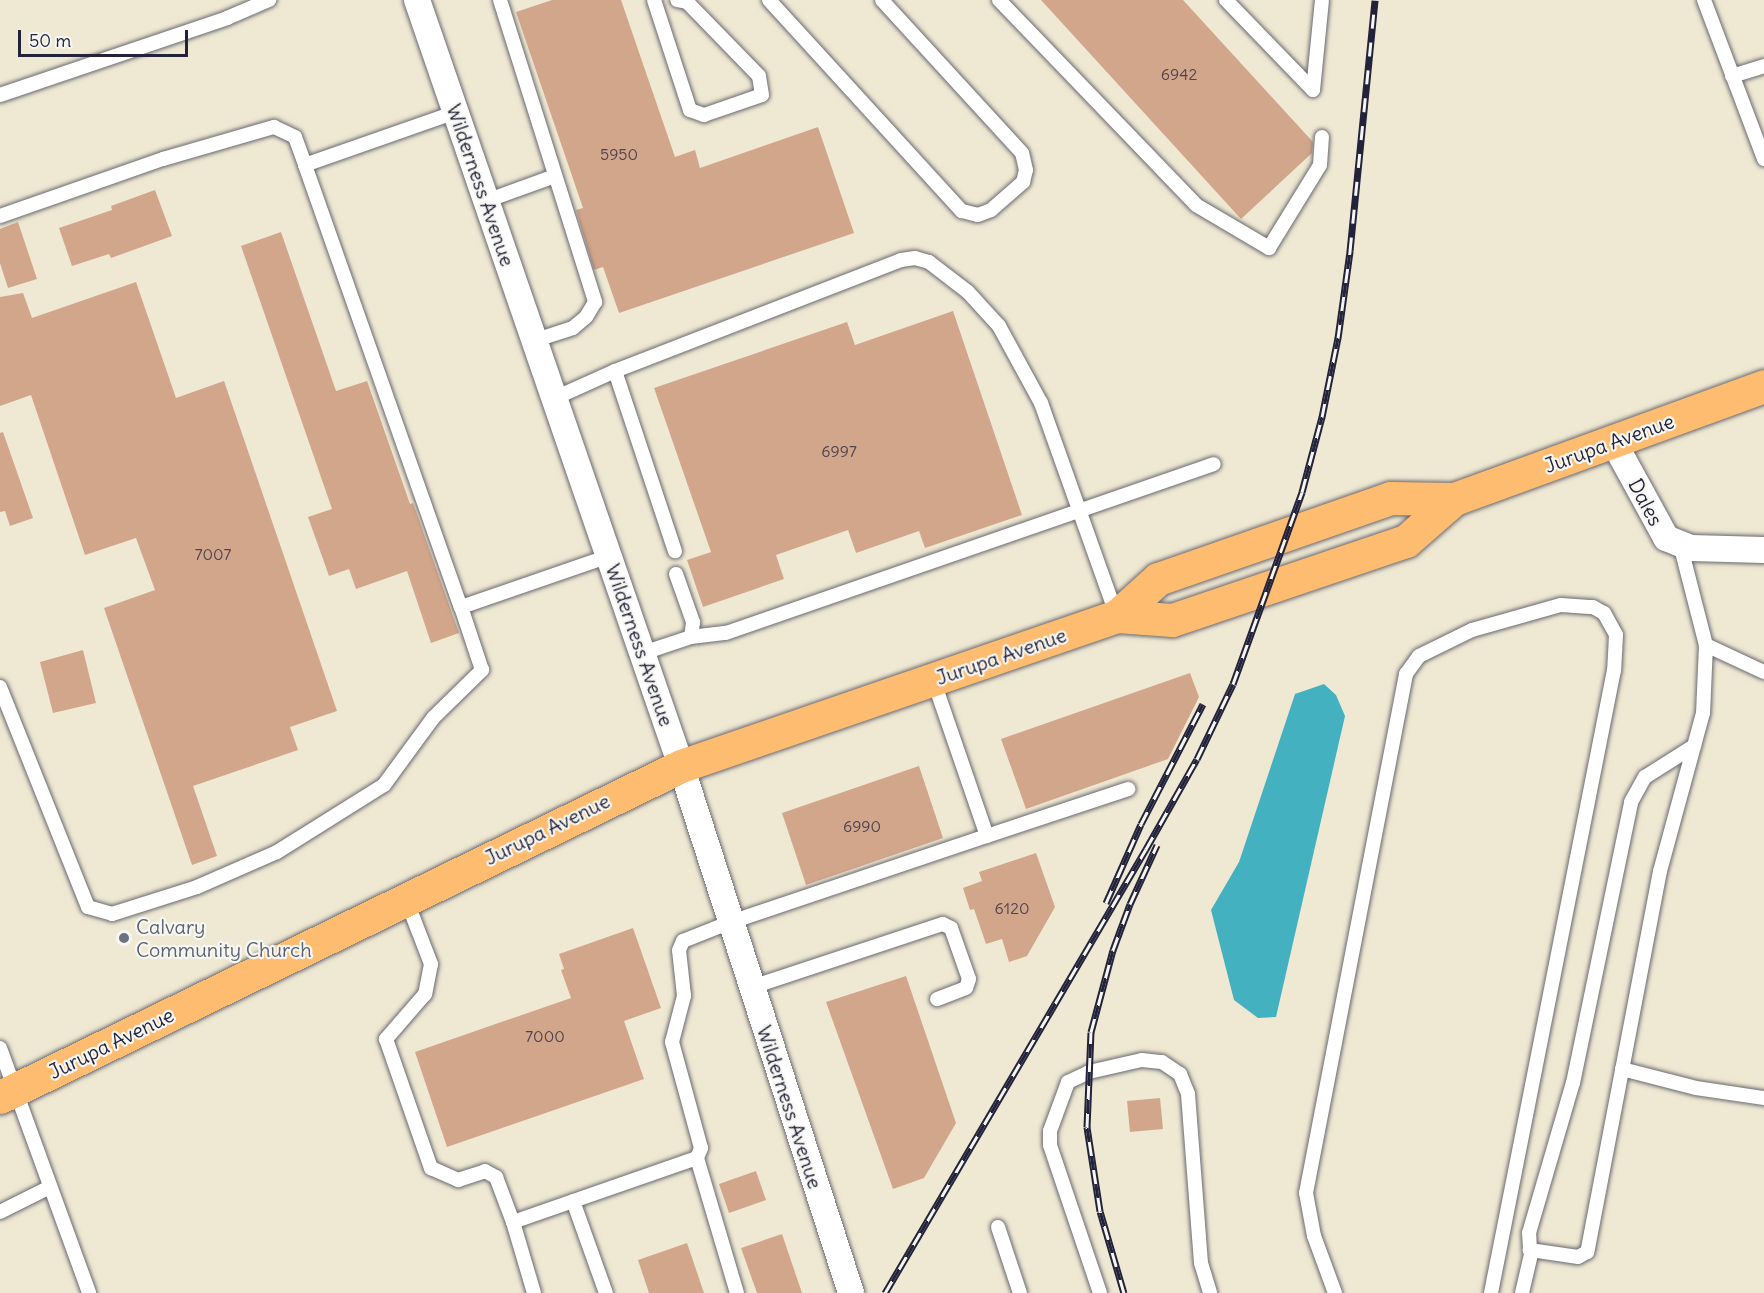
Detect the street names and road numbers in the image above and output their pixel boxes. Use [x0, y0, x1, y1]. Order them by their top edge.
street label: Wilderness Avenue [442, 101, 520, 269]
street label: Jurupa Avenue [1541, 408, 1677, 478]
street label: Dales [1624, 474, 1668, 530]
street label: Wilderness Avenue [601, 561, 679, 729]
street label: Jurupa Avenue [933, 622, 1069, 690]
street label: Jurupa Avenue [480, 788, 614, 870]
street label: Jurupa Avenue [44, 1002, 178, 1084]
street label: Wilderness Avenue [752, 1022, 828, 1192]

